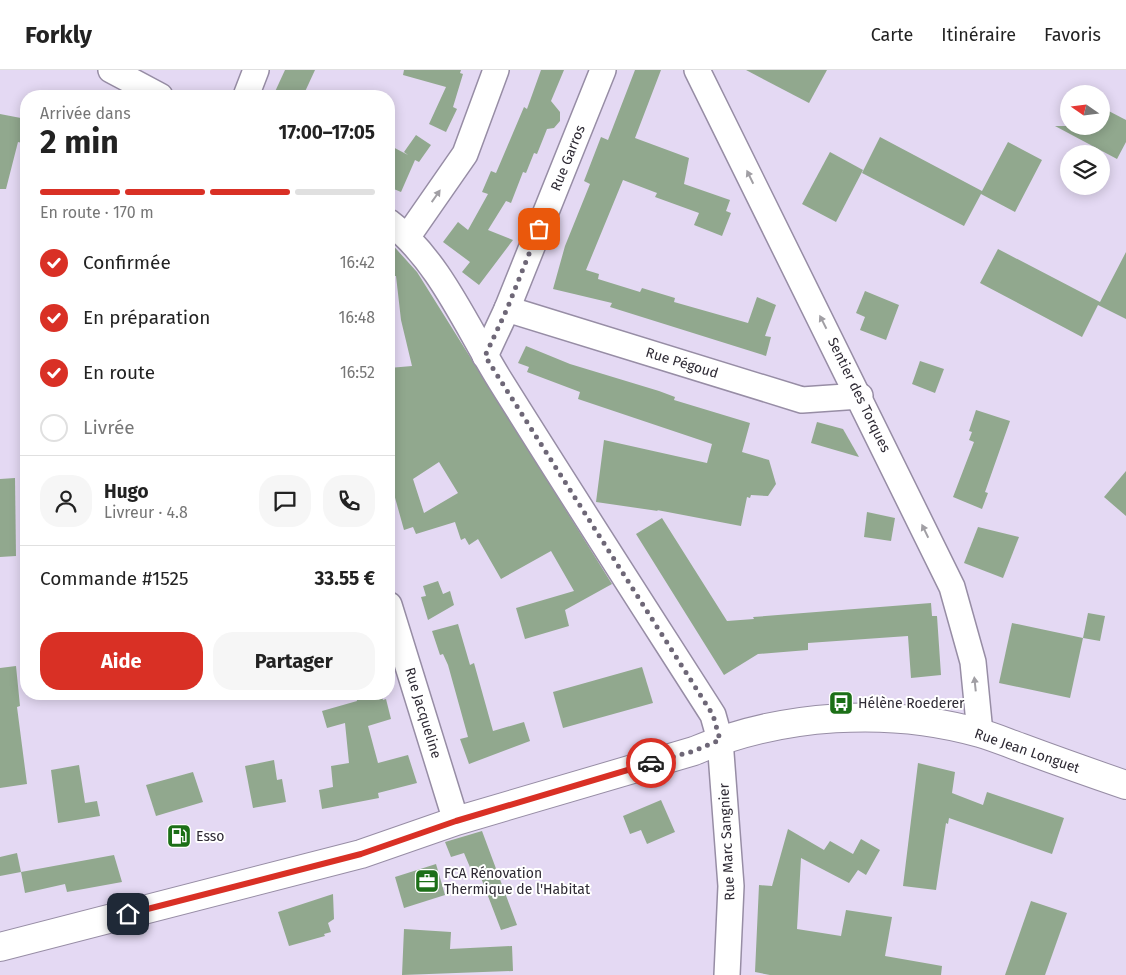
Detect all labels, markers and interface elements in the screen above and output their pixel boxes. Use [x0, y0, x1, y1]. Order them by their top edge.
text: Forkly [25, 21, 92, 49]
text: Carte [871, 24, 913, 46]
text: Itinéraire [941, 24, 1016, 46]
text: Favoris [1044, 24, 1101, 46]
north arrow [1060, 85, 1110, 135]
map controls [1060, 85, 1110, 195]
text: Arrivée dans [40, 104, 131, 123]
text: 17:00–17:05 [278, 121, 375, 144]
street label: Rue Garros [547, 122, 589, 193]
text: 2 min [40, 123, 119, 161]
button: layers [1060, 145, 1110, 195]
one-way arrow [746, 170, 754, 184]
one-way arrow [431, 189, 441, 203]
text: En route · 170 m [40, 203, 154, 222]
pin [518, 208, 560, 250]
icon: bag [525, 215, 553, 243]
icon: check [40, 249, 68, 277]
text: Confirmée [83, 251, 171, 274]
text: 16:42 [340, 253, 375, 272]
icon: check [40, 304, 68, 332]
text: En préparation [83, 306, 210, 329]
text: 16:48 [338, 308, 375, 327]
one-way arrow [819, 315, 827, 329]
street label: Sentier des Torques [824, 335, 894, 456]
street label: Rue Pégoud [644, 344, 720, 382]
icon: check [40, 359, 68, 387]
text: En route [83, 361, 155, 384]
text: 16:52 [340, 363, 375, 382]
text: Livrée [83, 416, 135, 439]
button: person [40, 475, 92, 527]
button: chat [259, 475, 311, 527]
button: phone [323, 475, 375, 527]
text: Hugo [104, 480, 149, 503]
text: Livreur · 4.8 [104, 503, 188, 522]
one-way arrow [921, 524, 929, 538]
text: Commande #1525 [40, 567, 188, 590]
text: 33.55 € [314, 567, 375, 590]
button: Aide [40, 632, 203, 690]
button: Partager [213, 632, 375, 690]
street label: Rue Jacqueline [401, 665, 445, 761]
one-way arrow [971, 676, 979, 692]
bus stop icon: Hélène Roederer [828, 690, 854, 716]
place label: Hélène Roederer [858, 695, 965, 712]
street label: Rue Jean Longuet [972, 725, 1083, 777]
courier [626, 738, 676, 788]
icon: car [637, 749, 665, 777]
street label: Rue Marc Sangnier [715, 782, 739, 901]
fuel station icon: Esso [166, 823, 192, 849]
place label: Esso [196, 828, 225, 845]
place label: FCA Rénovation Thermique de l'Habitat [444, 865, 591, 898]
office icon: FCA Rénovation Thermique de l'Habitat [414, 868, 440, 894]
pin [107, 893, 149, 935]
icon: home [114, 900, 142, 928]

